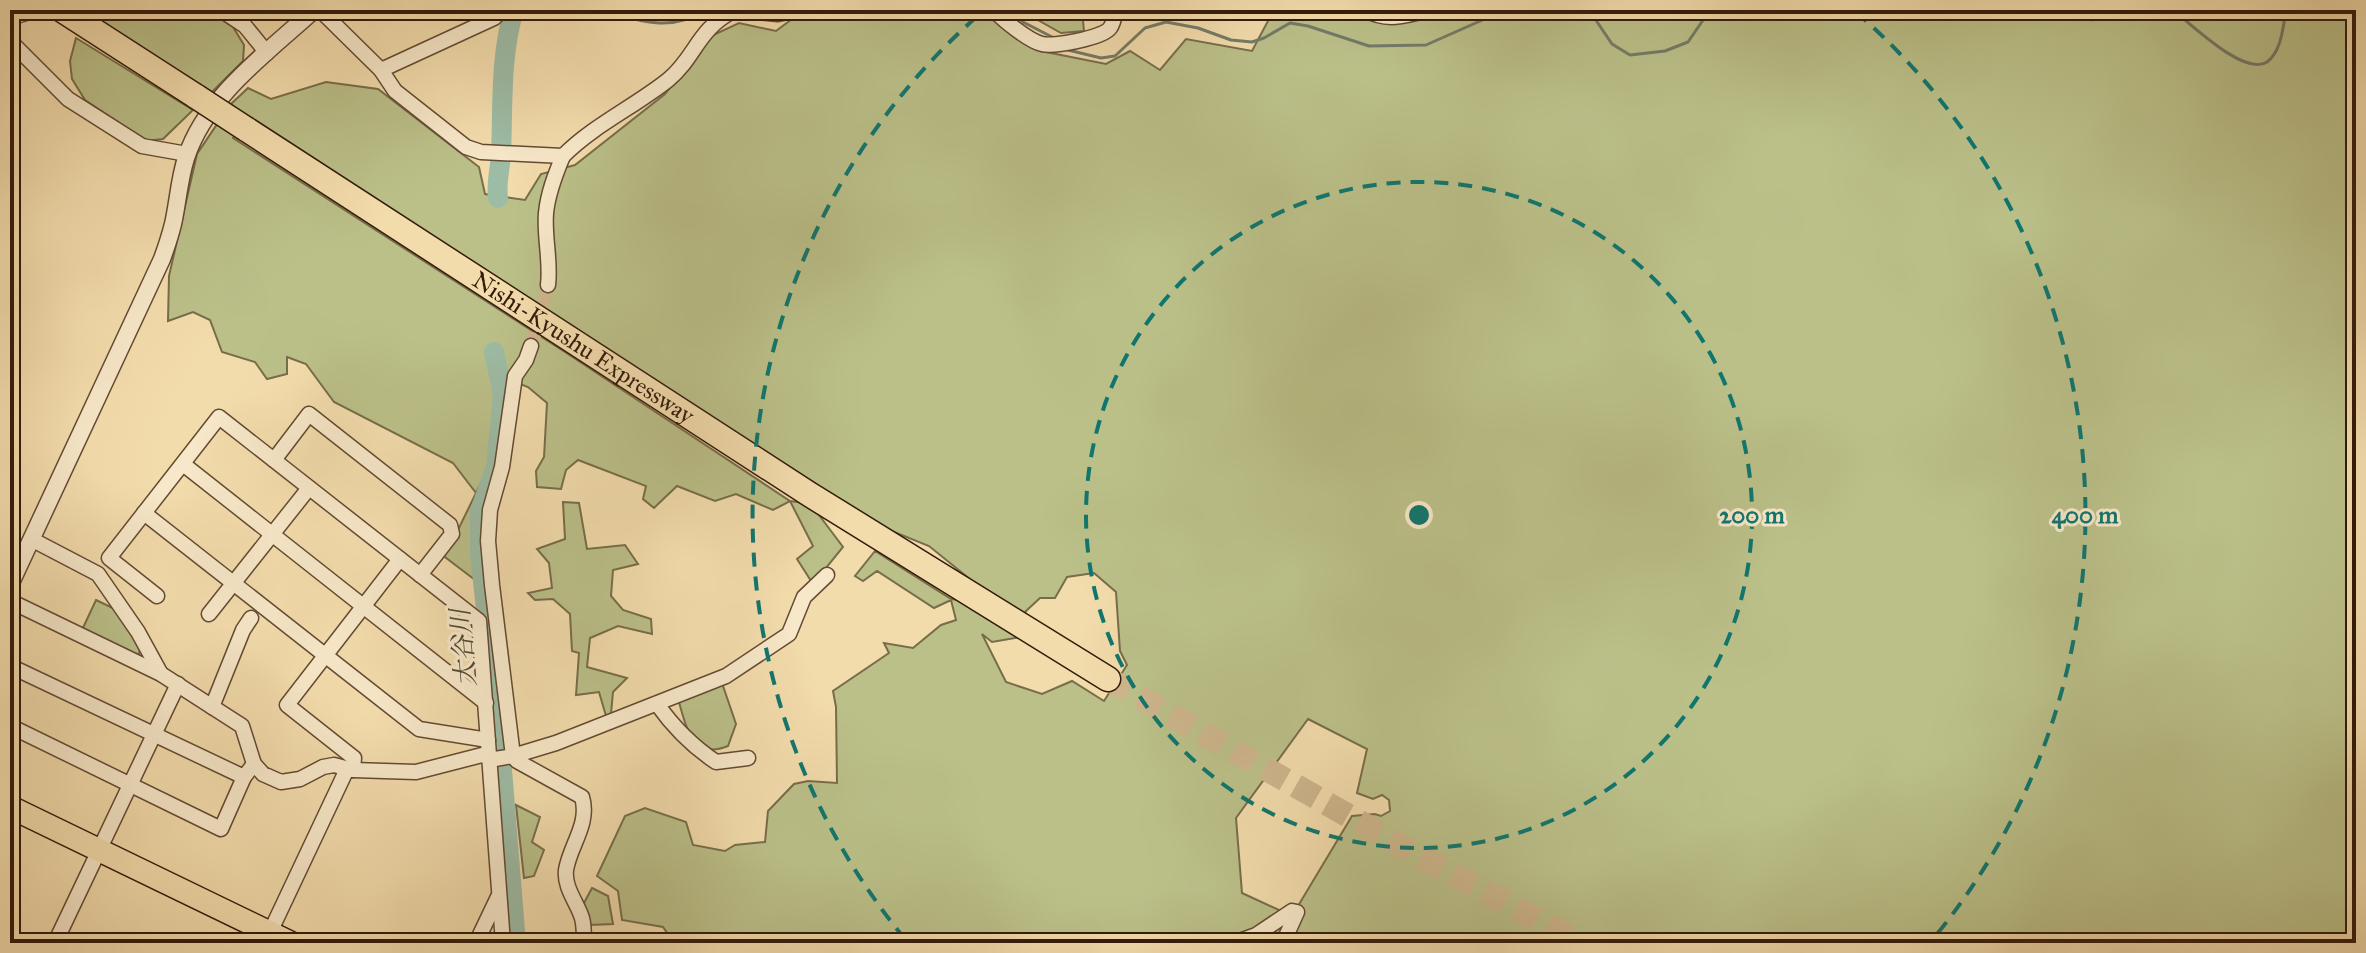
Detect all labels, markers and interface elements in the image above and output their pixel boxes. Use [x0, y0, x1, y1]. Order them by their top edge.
street label: Nishi-Kyushu Expressway [467, 265, 701, 431]
text: 200 m [1719, 500, 1785, 530]
text: 400 m [2052, 500, 2119, 530]
centre of rings [1405, 501, 1433, 529]
water label: 大谷川 [443, 605, 482, 688]

